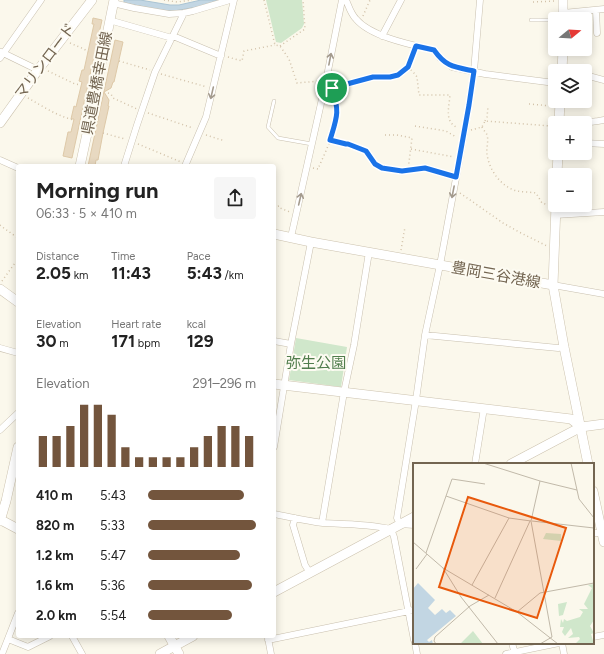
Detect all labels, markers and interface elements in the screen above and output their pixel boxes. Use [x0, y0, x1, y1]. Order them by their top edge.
north arrow [548, 12, 592, 56]
map controls [548, 12, 592, 212]
street label: マリンロード [11, 20, 79, 102]
street label: 県道豊橋幸田線 [78, 30, 116, 136]
one-way arrow [327, 53, 335, 66]
button: layers [548, 64, 592, 108]
pin [315, 71, 349, 105]
icon: arrive [321, 77, 343, 99]
one-way arrow [207, 87, 215, 100]
button: + [548, 116, 592, 160]
button: − [548, 168, 592, 212]
text: Morning run [36, 177, 159, 204]
button: share [214, 177, 256, 219]
one-way arrow [449, 185, 457, 198]
one-way arrow [296, 193, 304, 206]
text: 06:33 · 5 × 410 m [36, 206, 137, 221]
text: Distance [36, 250, 79, 263]
text: Time [111, 250, 135, 263]
text: Pace [187, 250, 210, 263]
street label: 豊岡三谷港線 [450, 258, 542, 292]
text: 2.05 [36, 263, 71, 283]
text: 11:43 [111, 263, 151, 283]
text: 5:43 [187, 263, 222, 283]
text: km [71, 269, 88, 282]
text: /km [222, 269, 244, 282]
text: Elevation [36, 318, 81, 331]
text: Heart rate [111, 318, 161, 331]
text: kcal [187, 318, 206, 331]
text: 30 [36, 331, 56, 351]
text: 171 [111, 331, 135, 351]
text: 129 [187, 331, 214, 351]
text: m [56, 337, 69, 350]
text: bpm [135, 337, 160, 350]
park label: 弥生公園 [286, 354, 346, 372]
text: Elevation [36, 376, 89, 391]
text: 291–296 m [193, 376, 256, 391]
inset map [413, 463, 594, 644]
text: 410 m [36, 488, 73, 503]
text: 5:43 [100, 488, 126, 503]
text: 820 m [36, 518, 74, 533]
text: 5:33 [100, 518, 125, 533]
text: 1.2 km [36, 548, 74, 563]
text: 5:47 [100, 548, 126, 563]
text: 1.6 km [36, 578, 74, 593]
text: 5:36 [100, 578, 125, 593]
text: 2.0 km [36, 608, 77, 623]
text: 5:54 [100, 608, 126, 623]

